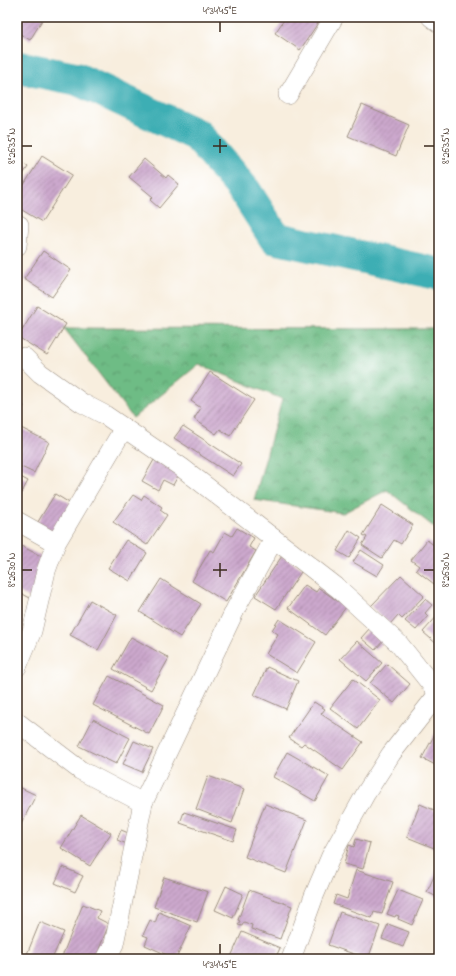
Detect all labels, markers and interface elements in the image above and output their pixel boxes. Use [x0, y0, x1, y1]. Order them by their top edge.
text: 4°34'45"E [203, 4, 237, 19]
text: 8°26'35"N [5, 128, 20, 164]
text: 8°26'35"N [439, 128, 454, 164]
text: 8°26'30"N [5, 553, 20, 587]
text: 8°26'30"N [439, 553, 454, 587]
text: 4°34'45"E [203, 958, 237, 973]

